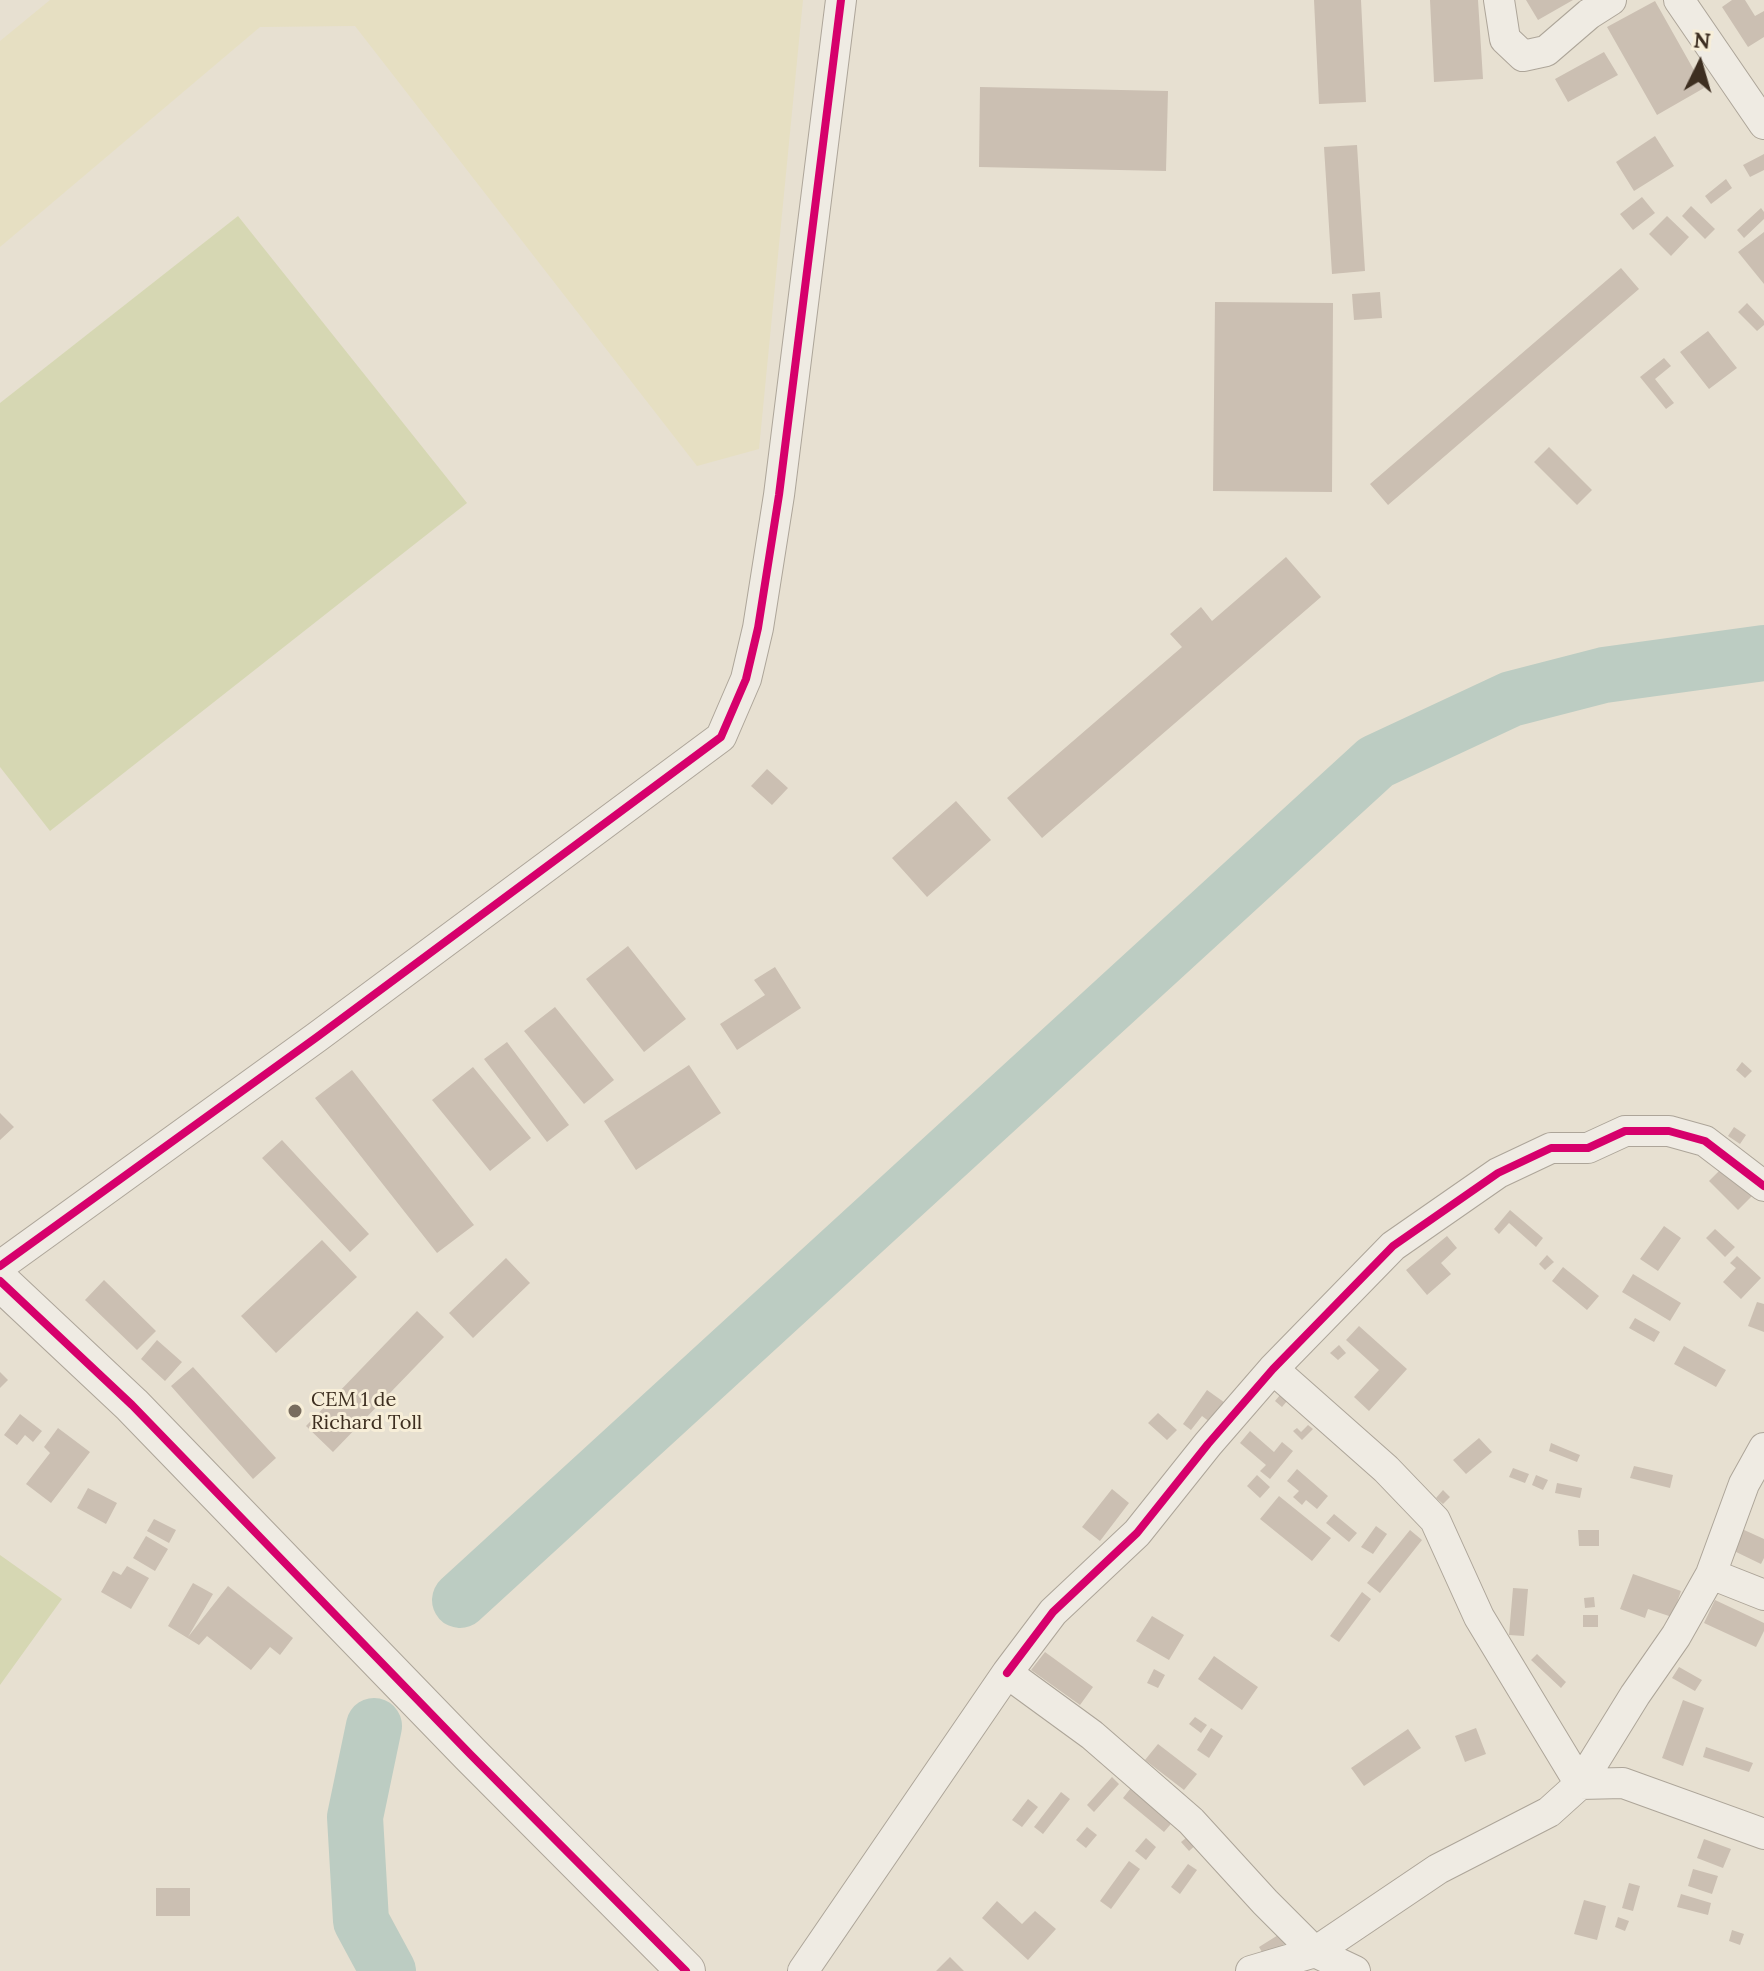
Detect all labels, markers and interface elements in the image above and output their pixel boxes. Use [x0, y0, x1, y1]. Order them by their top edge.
north arrow [1660, 24, 1740, 104]
text: N [1692, 25, 1712, 55]
place label: CEM 1 de Richard Toll [311, 1388, 422, 1435]
marker: CEM 1 de Richard Toll [286, 1402, 304, 1420]

